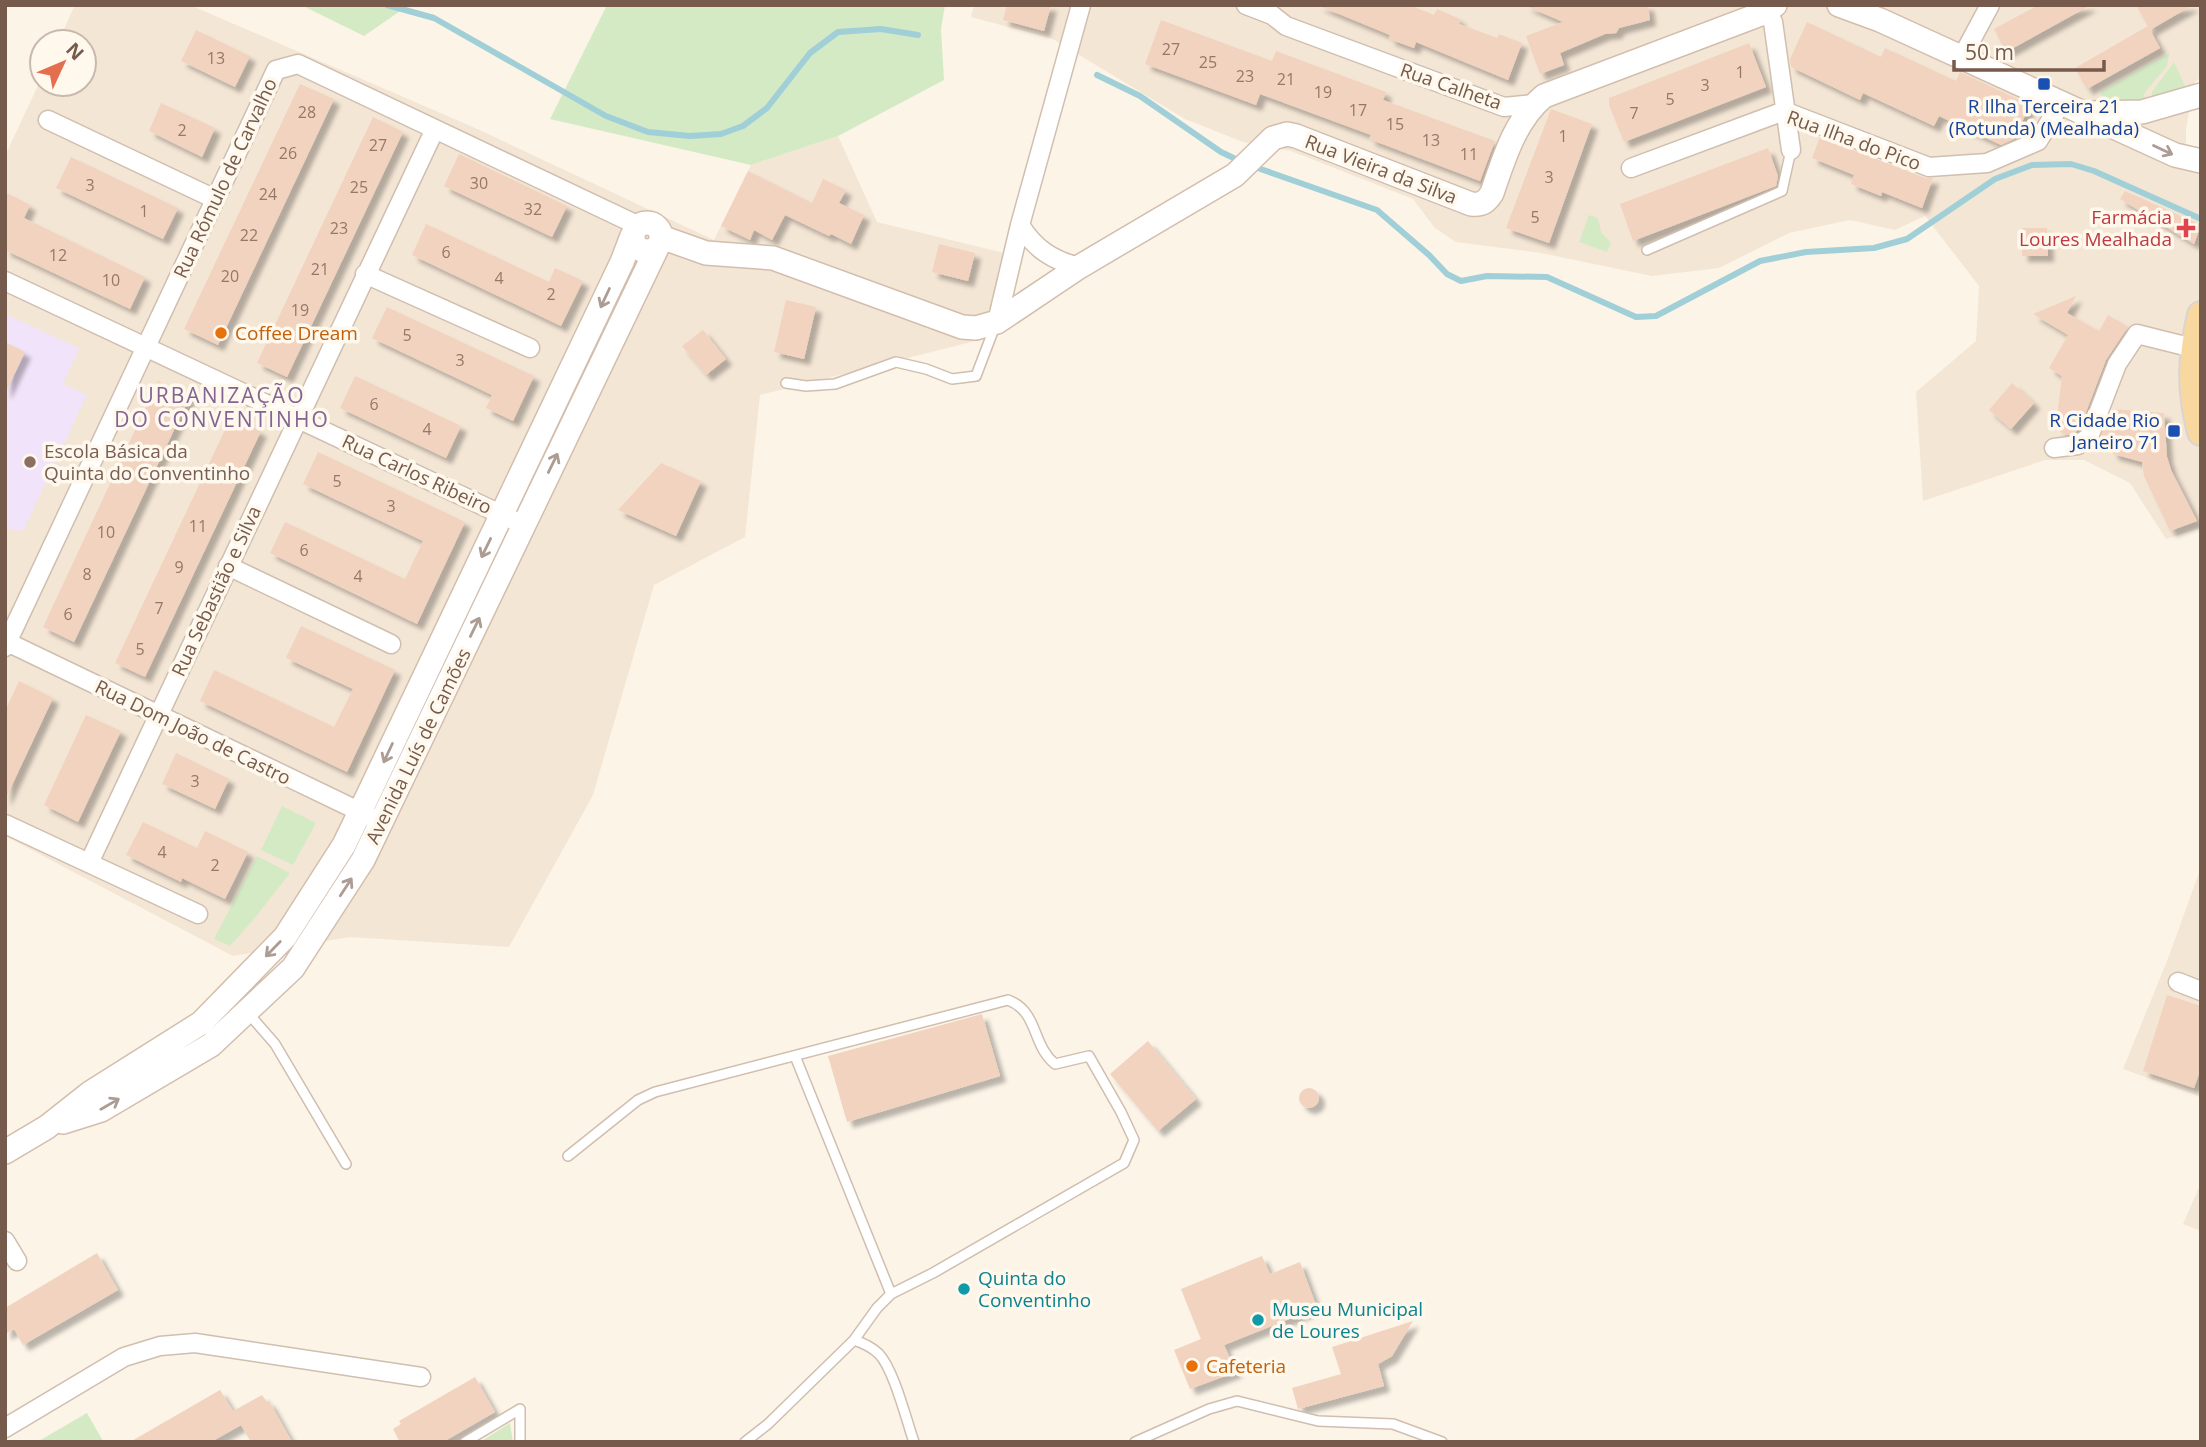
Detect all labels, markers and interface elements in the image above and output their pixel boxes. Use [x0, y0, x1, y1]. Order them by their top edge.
north arrow [28, 28, 98, 98]
scale bar [1954, 28, 2104, 72]
text: N [61, 37, 90, 66]
house number: 27 [1162, 38, 1180, 60]
text: 50 m [1965, 38, 2014, 66]
house number: 13 [207, 47, 225, 69]
house number: 25 [1199, 51, 1217, 73]
street label: Rua Calheta [1397, 56, 1505, 116]
house number: 1 [1735, 61, 1745, 83]
house number: 23 [1236, 65, 1254, 87]
house number: 21 [1277, 68, 1295, 90]
street label: Rua Rómulo de Carvalho [167, 74, 283, 282]
house number: 3 [1700, 74, 1710, 96]
marker: R Ilha Terceira 21 (Rotunda) (Mealhada) [2036, 76, 2052, 92]
house number: 19 [1314, 81, 1332, 103]
house number: 5 [1665, 88, 1675, 110]
place label: R Ilha Terceira 21 (Rotunda) (Mealhada) [1949, 93, 2139, 141]
house number: 17 [1349, 99, 1367, 121]
house number: 28 [298, 101, 316, 123]
house number: 7 [1629, 102, 1639, 124]
street label: Rua Ilha do Pico [1783, 104, 1925, 176]
house number: 15 [1386, 113, 1404, 135]
house number: 2 [177, 119, 187, 141]
house number: 1 [1558, 125, 1568, 147]
street label: Rua Vieira da Silva [1301, 128, 1461, 210]
house number: 13 [1422, 129, 1440, 151]
house number: 27 [369, 134, 387, 156]
house number: 26 [279, 142, 297, 164]
house number: 11 [1460, 143, 1478, 165]
one-way arrow [2152, 144, 2173, 157]
house number: 3 [1544, 166, 1554, 188]
house number: 30 [470, 172, 488, 194]
house number: 3 [85, 174, 95, 196]
house number: 25 [350, 176, 368, 198]
house number: 24 [259, 183, 277, 205]
house number: 32 [524, 198, 542, 220]
house number: 1 [139, 200, 149, 222]
place label: Farmácia Loures Mealhada [2019, 204, 2172, 252]
house number: 5 [1530, 206, 1540, 228]
house number: 23 [330, 217, 348, 239]
marker: Farmácia Loures Mealhada [2178, 220, 2194, 236]
house number: 22 [240, 224, 258, 246]
house number: 6 [441, 241, 451, 263]
house number: 12 [49, 244, 67, 266]
house number: 21 [311, 258, 329, 280]
house number: 20 [221, 265, 239, 287]
house number: 4 [494, 267, 504, 289]
house number: 10 [102, 269, 120, 291]
house number: 2 [546, 283, 556, 305]
one-way arrow [598, 287, 611, 308]
house number: 19 [291, 299, 309, 321]
place label: Coffee Dream [235, 320, 358, 346]
house number: 5 [402, 324, 412, 346]
marker: Coffee Dream [213, 325, 229, 341]
house number: 3 [455, 349, 465, 371]
district label: URBANIZAÇÃO DO CONVENTINHO [114, 381, 330, 433]
house number: 6 [369, 393, 379, 415]
place label: R Cidade Rio Janeiro 71 [2049, 407, 2160, 455]
house number: 4 [422, 418, 432, 440]
marker: R Cidade Rio Janeiro 71 [2166, 423, 2182, 439]
street label: Rua Carlos Ribeiro [338, 428, 496, 520]
place label: Escola Básica da Quinta do Conventinho [44, 438, 250, 486]
one-way arrow [547, 453, 561, 474]
marker: Escola Básica da Quinta do Conventinho [22, 454, 38, 470]
house number: 5 [332, 470, 342, 492]
house number: 3 [386, 495, 396, 517]
street label: Rua Sebastião e Silva [165, 502, 267, 680]
house number: 11 [189, 515, 207, 537]
house number: 10 [97, 521, 115, 543]
one-way arrow [478, 537, 492, 558]
house number: 6 [299, 539, 309, 561]
house number: 9 [174, 556, 184, 578]
house number: 8 [82, 563, 92, 585]
house number: 4 [353, 565, 363, 587]
house number: 7 [154, 597, 164, 619]
house number: 6 [63, 603, 73, 625]
one-way arrow [469, 617, 482, 638]
house number: 5 [135, 638, 145, 660]
street label: Avenida Luís de Camões [359, 644, 477, 848]
street label: Rua Dom João de Castro [91, 673, 295, 791]
one-way arrow [381, 742, 394, 763]
house number: 3 [190, 770, 200, 792]
house number: 4 [157, 841, 167, 863]
house number: 2 [210, 854, 220, 876]
one-way arrow [338, 878, 353, 897]
one-way arrow [265, 940, 282, 957]
one-way arrow [100, 1097, 120, 1111]
place label: Quinta do Conventinho [978, 1265, 1091, 1313]
marker: Quinta do Conventinho [956, 1281, 972, 1297]
place label: Museu Municipal de Loures [1272, 1296, 1423, 1344]
marker: Museu Municipal de Loures [1250, 1312, 1266, 1328]
place label: Cafeteria [1206, 1353, 1286, 1379]
marker: Cafeteria [1184, 1358, 1200, 1374]

